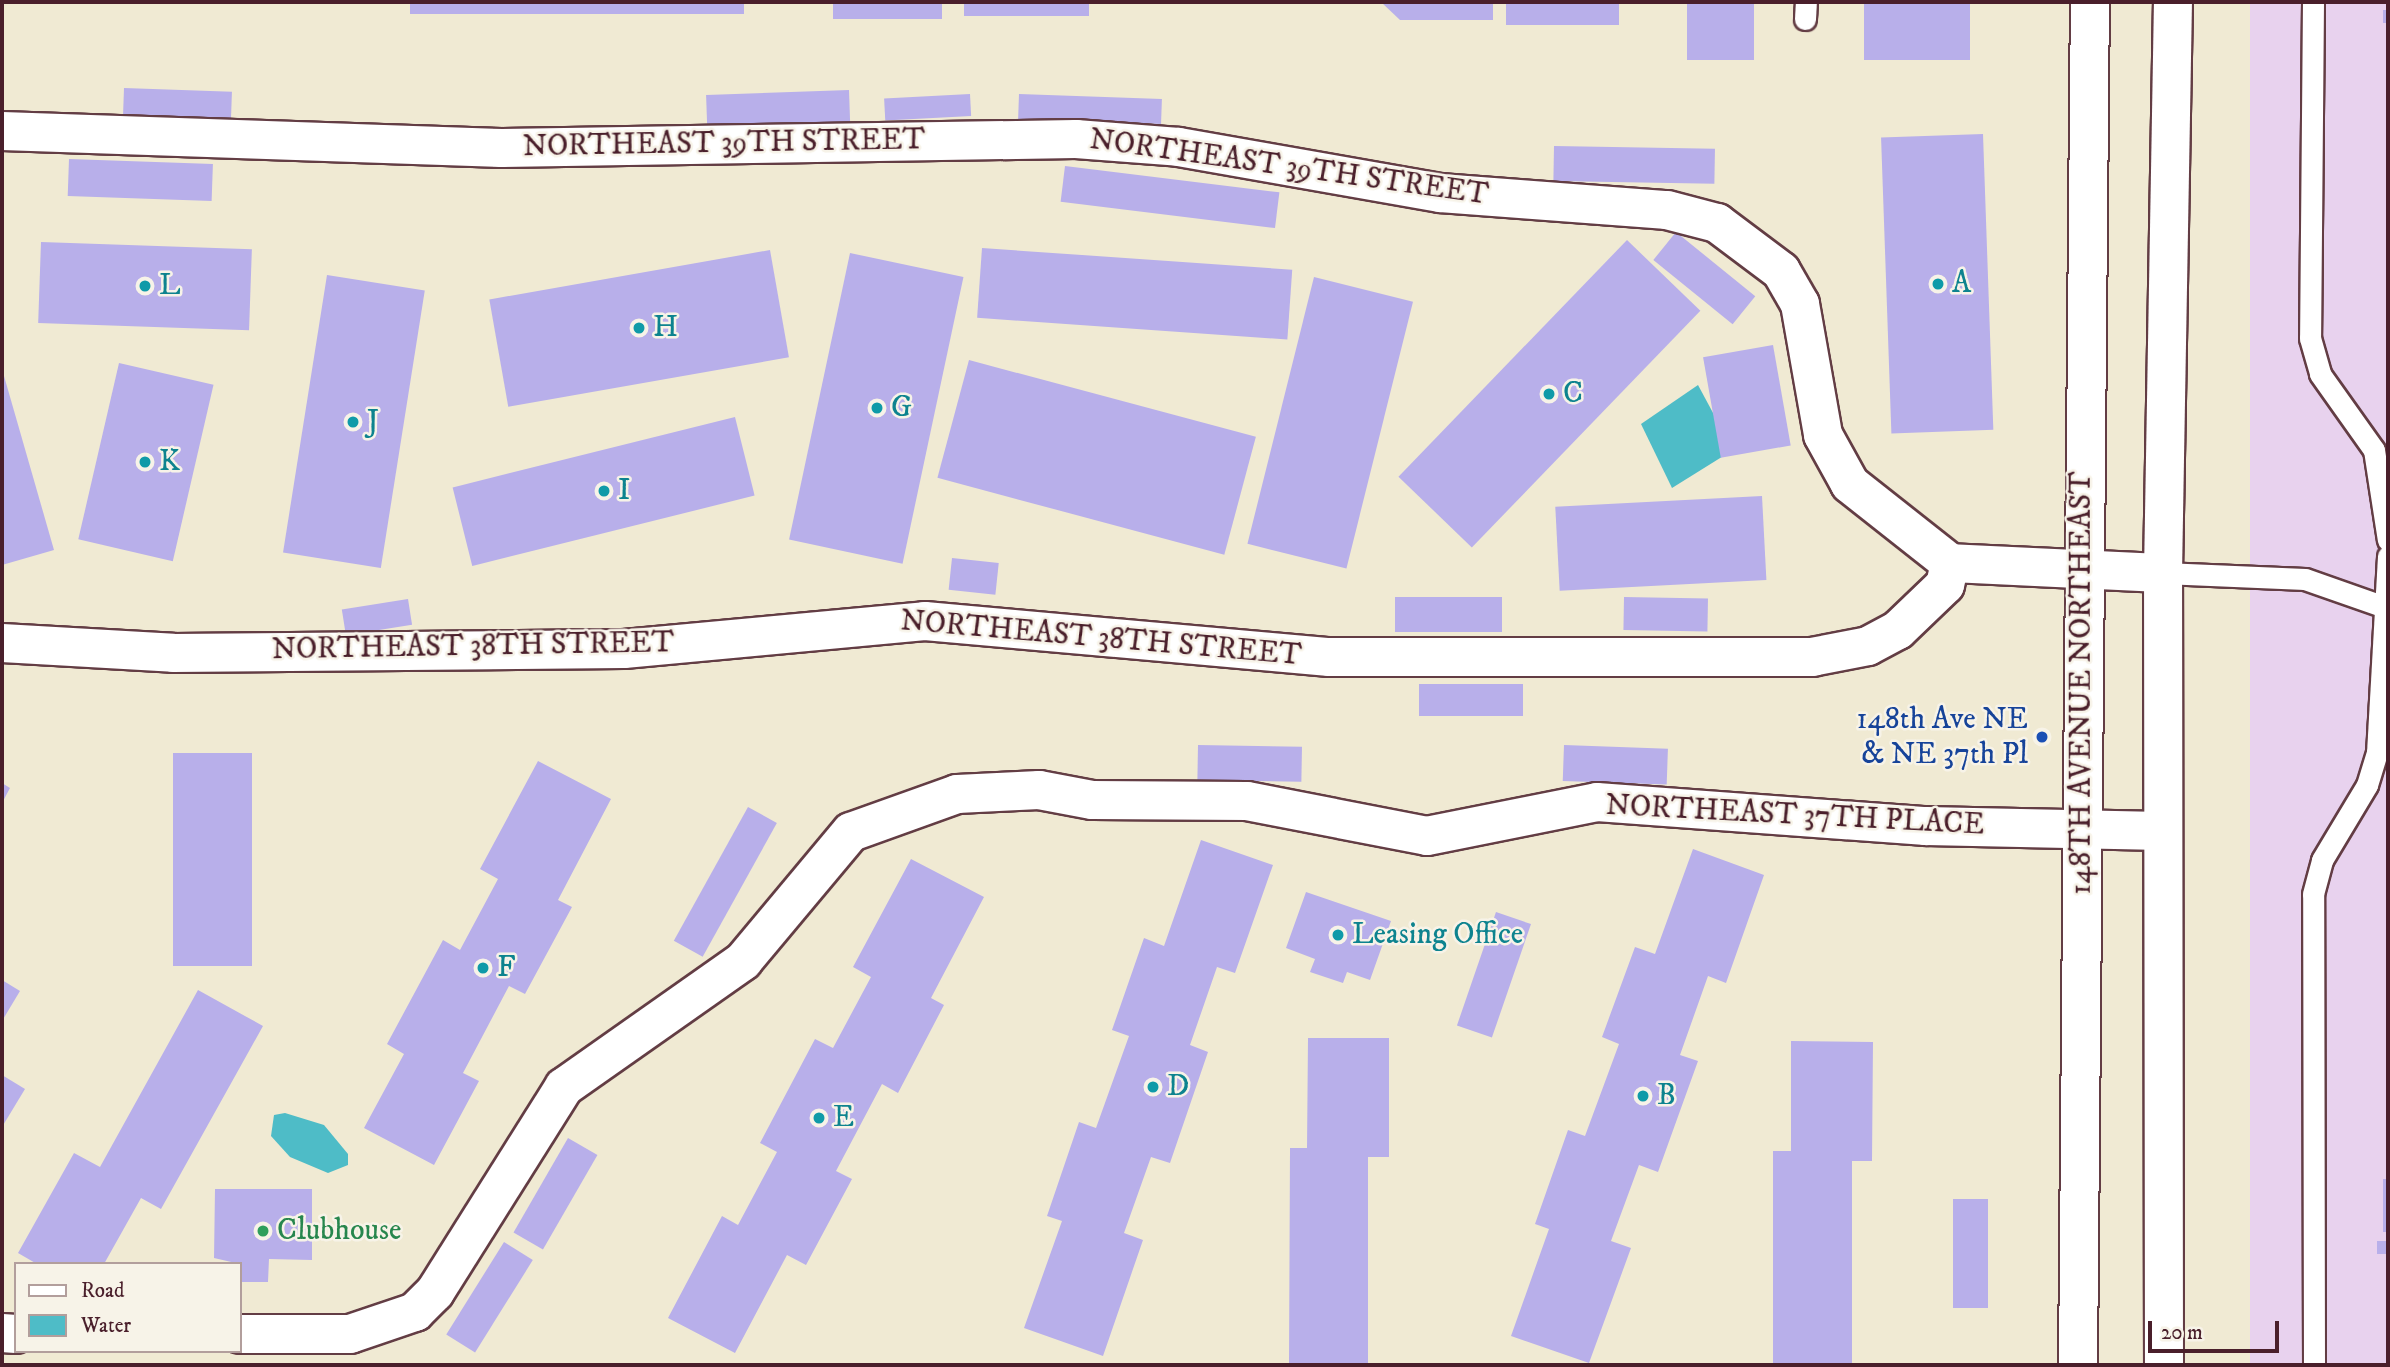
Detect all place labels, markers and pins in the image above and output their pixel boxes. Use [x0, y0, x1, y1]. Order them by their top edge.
place label: A [1952, 266, 1971, 302]
place label: L [159, 268, 181, 304]
marker: A [1930, 276, 1946, 292]
marker: L [137, 278, 153, 294]
place label: H [653, 310, 678, 346]
marker: H [631, 320, 647, 336]
place label: C [1563, 376, 1583, 412]
marker: C [1541, 386, 1557, 402]
place label: G [891, 390, 912, 426]
marker: G [869, 400, 885, 416]
place label: J [367, 404, 379, 440]
marker: J [345, 414, 361, 430]
place label: K [159, 444, 180, 480]
marker: K [137, 454, 153, 470]
place label: I [618, 473, 630, 509]
marker: I [596, 483, 612, 499]
place label: 148th Ave NE & NE 37th Pl [1857, 702, 2028, 772]
marker: 148th Ave NE & NE 37th Pl [2034, 729, 2050, 745]
place label: Leasing Office [1352, 917, 1523, 953]
marker: Leasing Office [1330, 927, 1346, 943]
place label: F [497, 950, 515, 986]
marker: F [475, 960, 491, 976]
place label: D [1167, 1069, 1189, 1105]
place label: B [1657, 1078, 1676, 1114]
marker: D [1145, 1079, 1161, 1095]
marker: B [1635, 1088, 1651, 1104]
place label: E [833, 1100, 854, 1136]
marker: E [811, 1110, 827, 1126]
place label: Clubhouse [277, 1213, 401, 1249]
marker: Clubhouse [255, 1223, 271, 1239]

